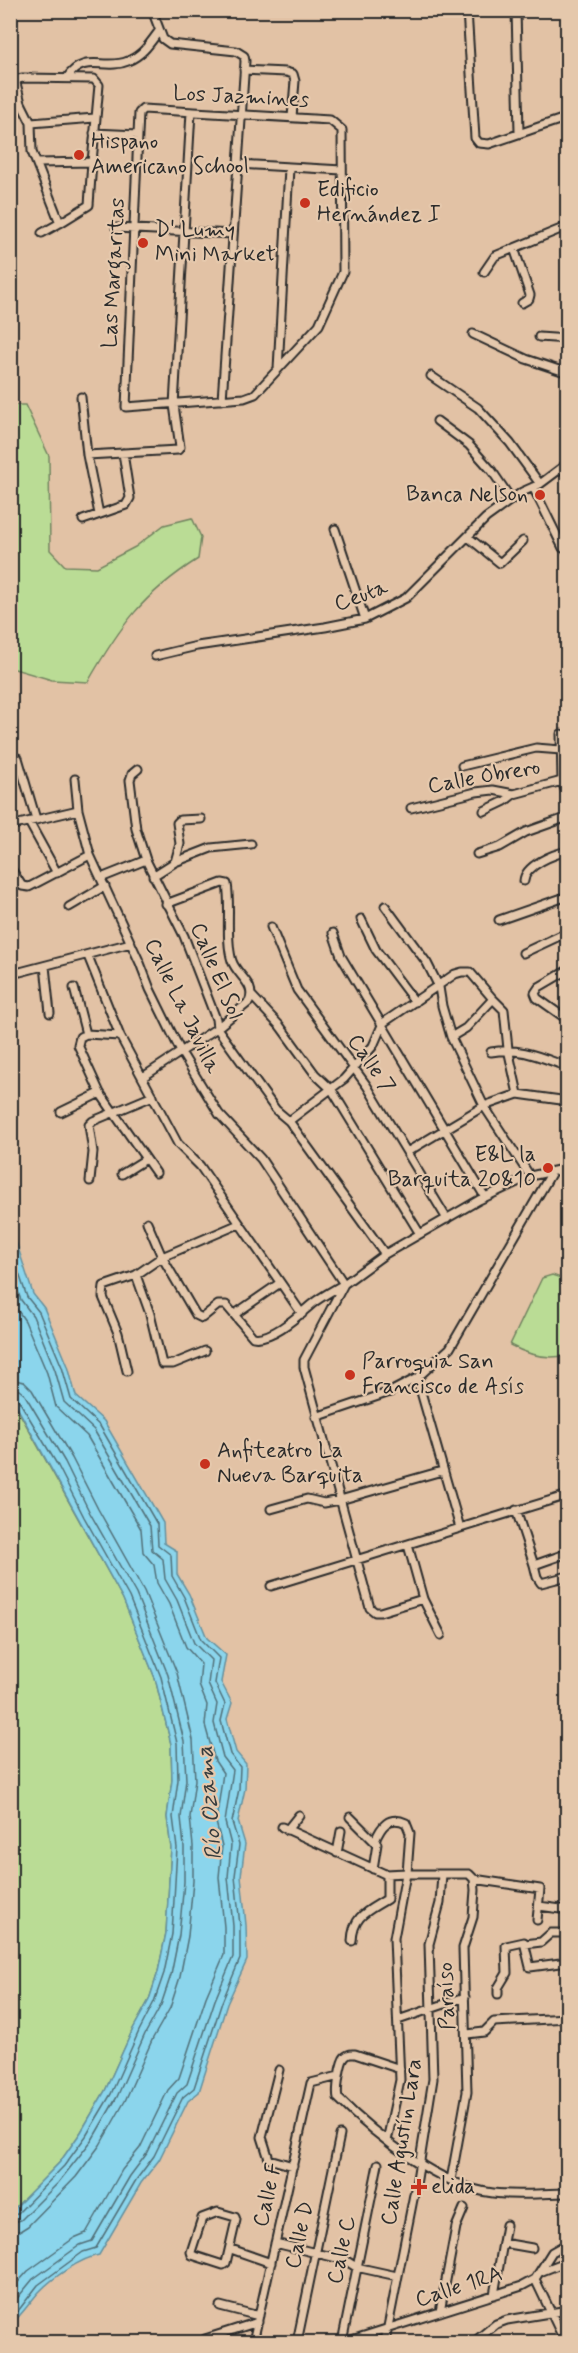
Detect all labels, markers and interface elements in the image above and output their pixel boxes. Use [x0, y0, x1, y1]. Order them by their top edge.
street label: Los Jazmines [172, 79, 310, 115]
place label: Hispano Americano School [91, 128, 249, 181]
marker: Hispano Americano School [72, 148, 86, 162]
place label: Edificio Hernández I [317, 176, 441, 229]
marker: Edificio Hernández I [298, 196, 312, 210]
street label: Las Margaritas [96, 197, 135, 349]
place label: D' Lumy Mini Market [155, 216, 276, 269]
marker: D' Lumy Mini Market [136, 236, 150, 250]
place label: Banca Nelson [406, 481, 528, 509]
marker: Banca Nelson [533, 488, 547, 502]
street label: Ceuta [330, 573, 392, 619]
street label: Calle Obrero [426, 753, 542, 801]
street label: Calle El Sol [183, 918, 249, 1024]
street label: Calle La Javilla [137, 934, 227, 1079]
street label: Calle 7 [340, 1029, 402, 1099]
place label: E&L la Barquita 20&10 [388, 1141, 536, 1194]
marker: E&L la Barquita 20&10 [541, 1161, 555, 1175]
place label: Parroquia San Francisco de Asís [362, 1348, 524, 1401]
marker: Parroquia San Francisco de Asís [343, 1368, 357, 1382]
place label: Anfiteatro La Nueva Barquita [217, 1437, 363, 1490]
marker: Anfiteatro La Nueva Barquita [198, 1457, 212, 1471]
water label: Río Ozama [190, 1745, 230, 1861]
street label: Paraíso [432, 1961, 462, 2031]
street label: Calle Agustín Lara [375, 2056, 430, 2228]
street label: Calle F [247, 2160, 289, 2230]
place label: elida [431, 2173, 475, 2201]
marker: elida [412, 2180, 426, 2194]
street label: Calle D [279, 2199, 321, 2271]
street label: Calle C [321, 2213, 363, 2287]
street label: Calle 1RA [412, 2260, 506, 2314]

